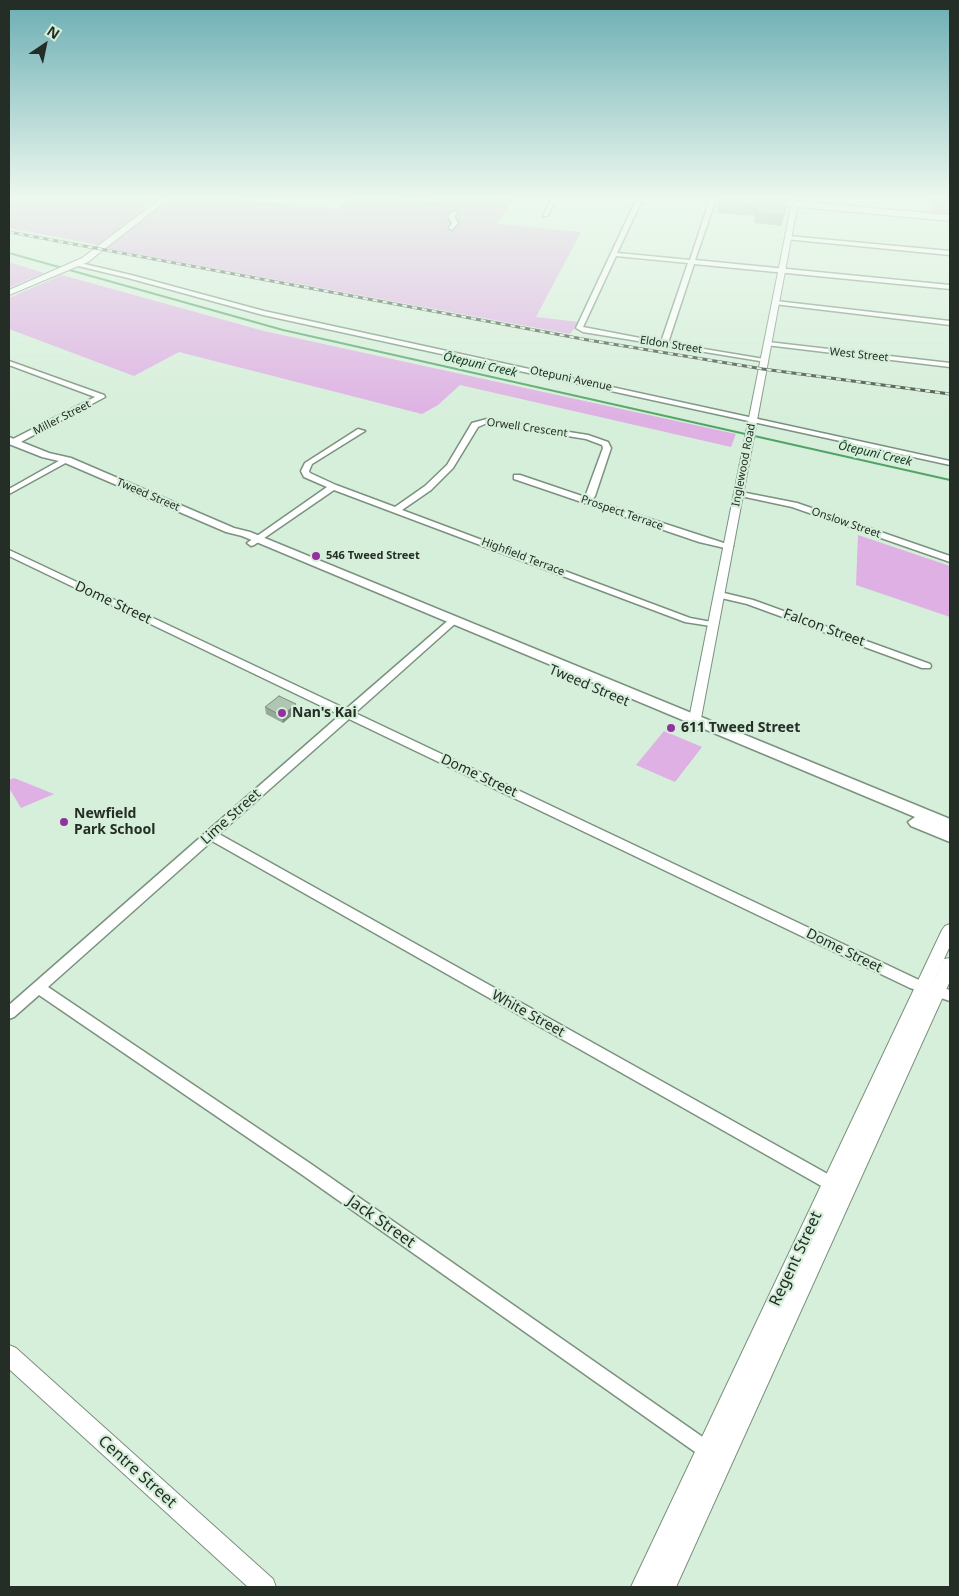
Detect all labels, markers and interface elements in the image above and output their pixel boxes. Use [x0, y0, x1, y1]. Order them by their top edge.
north arrow [20, 20, 70, 70]
text: N [44, 21, 64, 43]
street label: Eldon Street [639, 334, 703, 356]
street label: West Street [829, 345, 889, 365]
water label: Ōtepuni Creek [442, 350, 518, 380]
street label: Otepuni Avenue [529, 364, 613, 394]
street label: Miller Street [31, 398, 93, 438]
street label: Orwell Crescent [486, 416, 568, 440]
street label: Inglewood Road [729, 422, 759, 508]
water label: Ōtepuni Creek [837, 439, 913, 469]
street label: Tweed Street [114, 476, 182, 514]
street label: Prospect Terrace [579, 493, 665, 533]
street label: Onslow Street [810, 505, 882, 541]
street label: Highfield Terrace [480, 535, 566, 579]
place label: 546 Tweed Street [326, 549, 420, 563]
marker: 546 Tweed Street [310, 550, 322, 562]
street label: Dome Street [72, 578, 154, 628]
street label: Falcon Street [781, 606, 867, 650]
street label: Tweed Street [546, 662, 632, 710]
place label: Nan's Kai [292, 705, 357, 721]
marker: Nan's Kai [276, 707, 288, 719]
place label: 611 Tweed Street [681, 720, 800, 736]
marker: 611 Tweed Street [665, 722, 677, 734]
street label: Dome Street [438, 751, 520, 801]
street label: Lime Street [198, 786, 264, 848]
place label: Newfield Park School [74, 806, 155, 839]
marker: Newfield Park School [58, 816, 70, 828]
street label: Dome Street [803, 925, 885, 977]
street label: White Street [489, 987, 567, 1041]
street label: Jack Street [343, 1192, 419, 1252]
street label: Regent Street [766, 1209, 826, 1309]
street label: Centre Street [94, 1432, 180, 1512]

